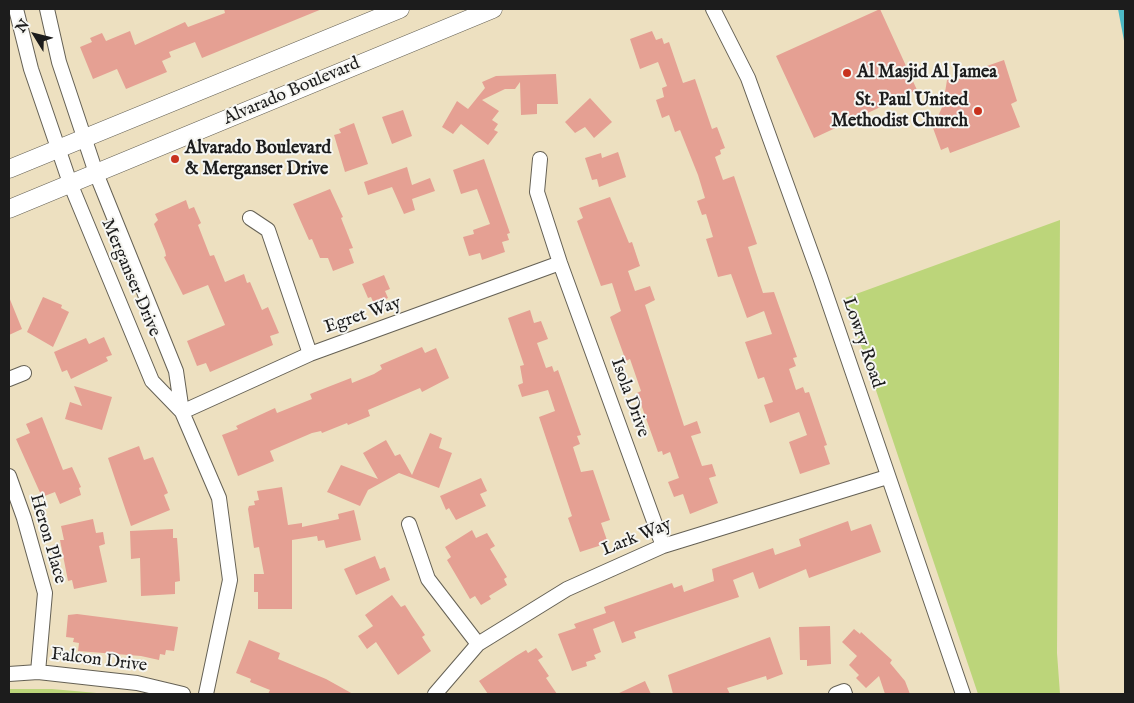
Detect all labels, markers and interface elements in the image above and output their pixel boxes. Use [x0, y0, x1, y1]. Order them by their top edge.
north arrow [10, 10, 60, 60]
text: N [12, 16, 34, 36]
street label: Alvarado Boulevard [221, 54, 363, 130]
place label: Al Masjid Al Jamea [857, 62, 997, 84]
marker: Al Masjid Al Jamea [841, 67, 853, 79]
place label: St. Paul United Methodist Church [831, 90, 968, 132]
marker: St. Paul United Methodist Church [972, 105, 984, 117]
place label: Alvarado Boulevard & Merganser Drive [185, 138, 331, 180]
marker: Alvarado Boulevard & Merganser Drive [169, 153, 181, 165]
street label: Merganser Drive [95, 216, 165, 340]
street label: Egret Way [322, 293, 404, 339]
street label: Lowry Road [836, 295, 888, 391]
street label: Isola Drive [605, 356, 653, 440]
street label: Heron Place [24, 492, 70, 586]
street label: Lark Way [599, 514, 675, 562]
street label: Falcon Drive [50, 644, 148, 678]

